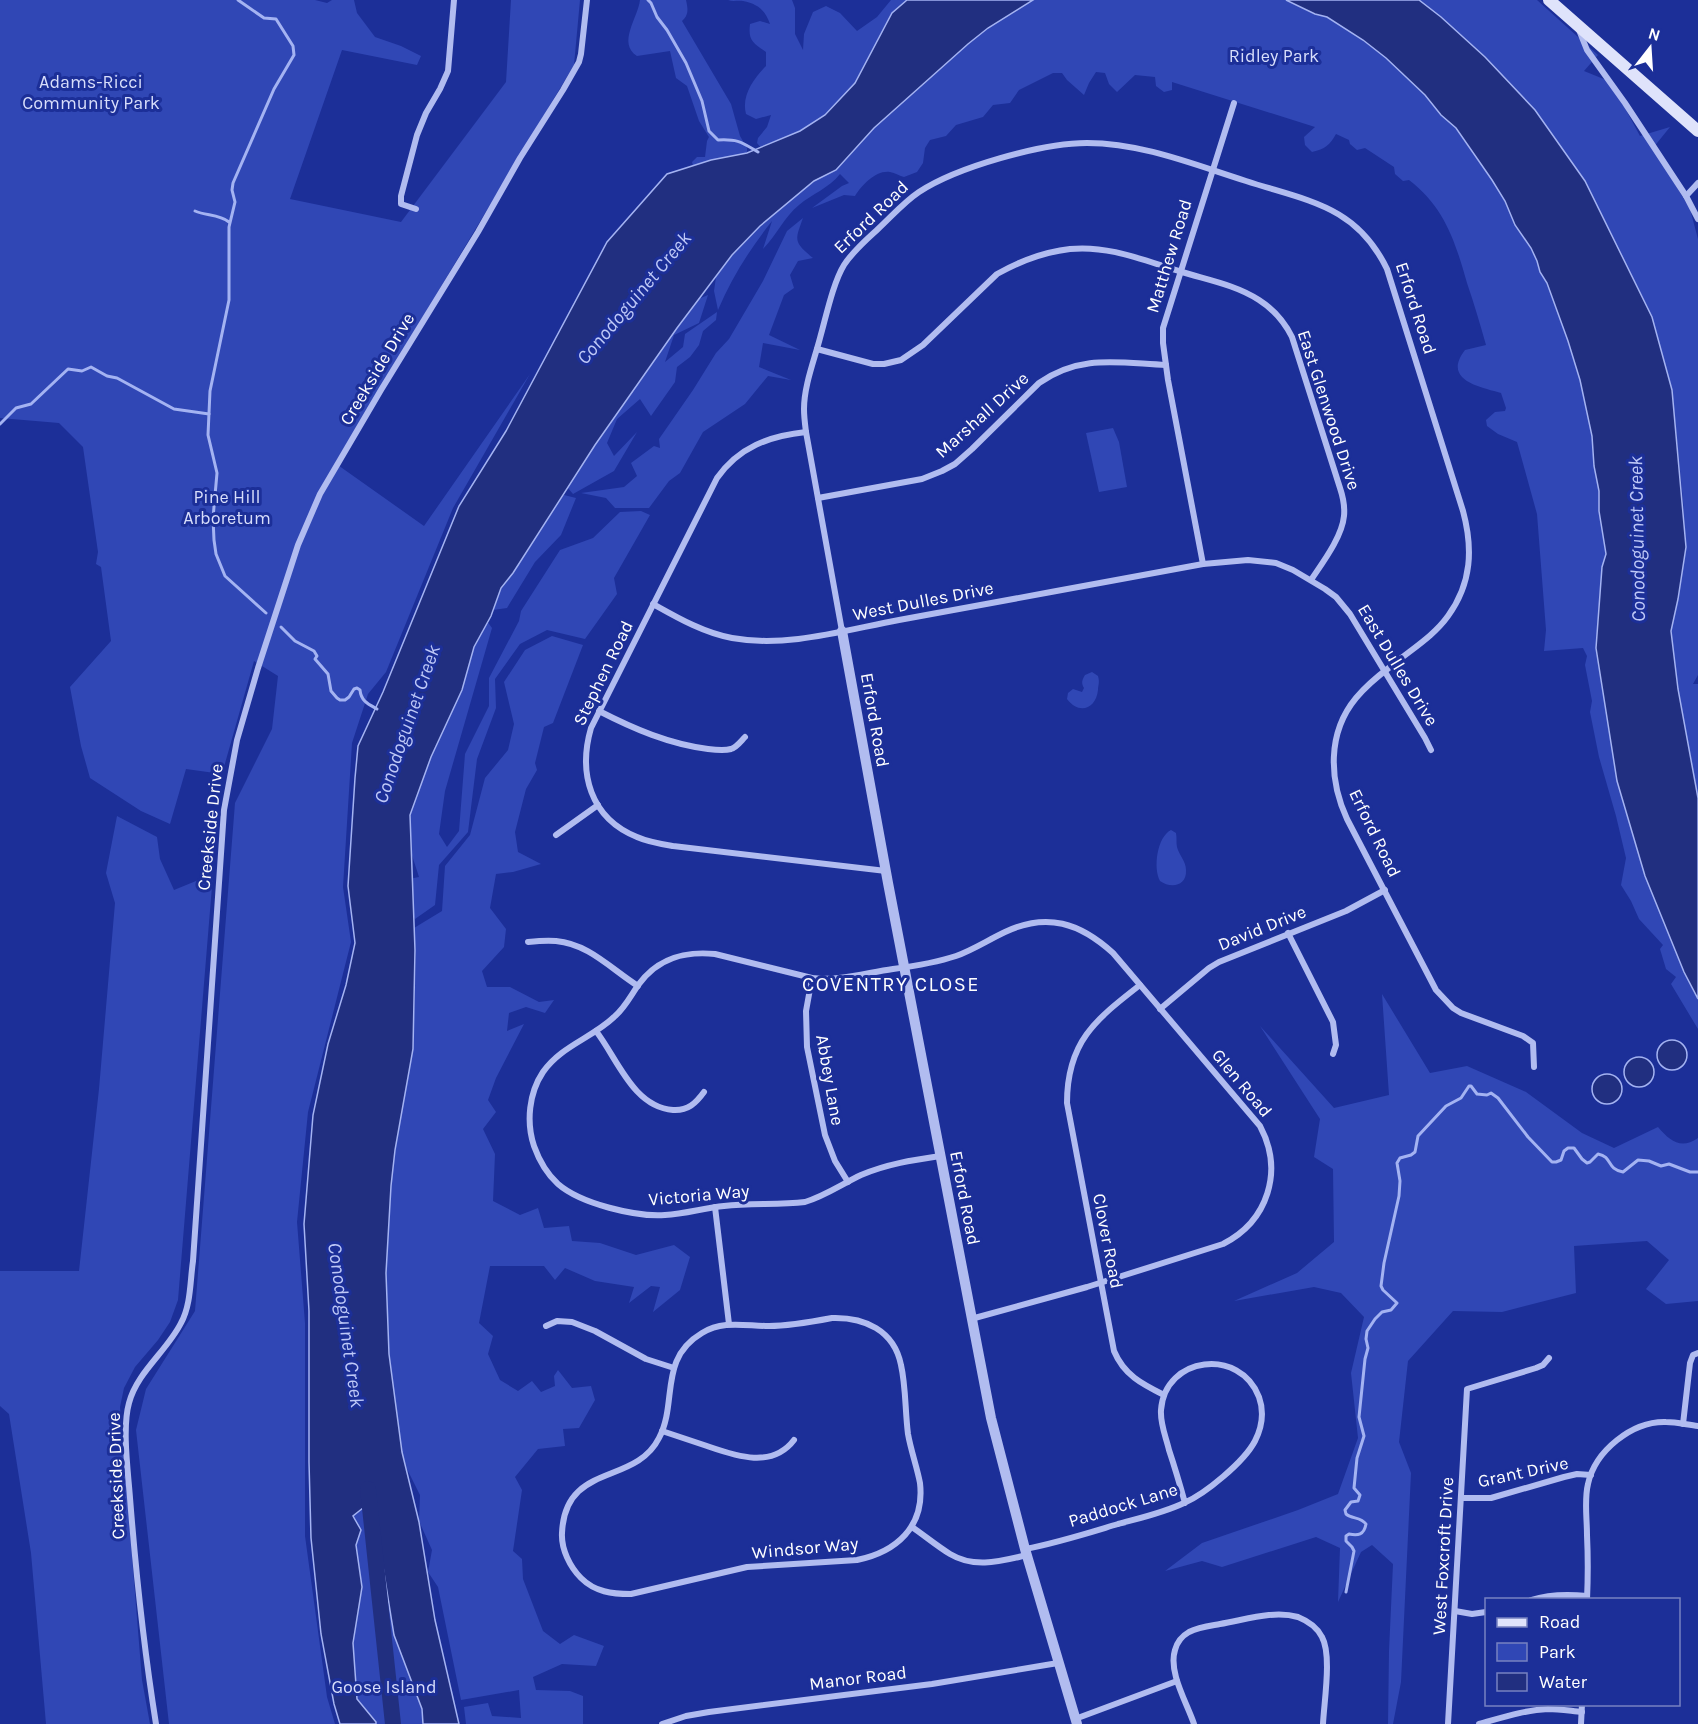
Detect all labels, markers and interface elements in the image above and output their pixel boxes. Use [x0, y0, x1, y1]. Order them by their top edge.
north arrow [1620, 18, 1680, 78]
text: N [1646, 23, 1663, 45]
park label: Ridley Park [1229, 45, 1319, 67]
park label: Adams-Ricci Community Park [22, 71, 160, 114]
street label: Erford Road [829, 176, 913, 258]
street label: Matthew Road [1141, 197, 1197, 315]
water label: Conodoguinet Creek [572, 226, 697, 369]
street label: Erford Road [1391, 259, 1441, 357]
street label: Creekside Drive [335, 309, 419, 429]
street label: East Glenwood Drive [1293, 327, 1365, 493]
street label: Marshall Drive [931, 367, 1033, 463]
water label: Conodoguinet Creek [1624, 455, 1650, 622]
park label: Pine Hill Arboretum [183, 486, 271, 529]
street label: West Dulles Drive [851, 577, 995, 625]
street label: East Dulles Drive [1353, 600, 1443, 730]
street label: Stephen Road [568, 617, 638, 729]
water label: Conodoguinet Creek [369, 641, 445, 806]
street label: Erford Road [856, 671, 894, 769]
street label: Creekside Drive [192, 763, 228, 891]
street label: Erford Road [1344, 785, 1406, 881]
street label: David Drive [1215, 900, 1309, 956]
district label: COVENTRY CLOSE [802, 973, 980, 996]
street label: Abbey Lane [811, 1033, 849, 1127]
street label: Glen Road [1207, 1044, 1277, 1122]
street label: Erford Road [945, 1149, 985, 1247]
street label: Victoria Way [648, 1180, 751, 1210]
street label: Clover Road [1088, 1192, 1128, 1290]
water label: Conodoguinet Creek [323, 1241, 369, 1410]
street label: Creekside Drive [103, 1412, 129, 1540]
street label: Grant Drive [1476, 1452, 1570, 1492]
street label: West Foxcroft Drive [1428, 1476, 1458, 1636]
street label: Paddock Lane [1066, 1478, 1180, 1532]
street label: Windsor Way [751, 1532, 860, 1564]
legend [1485, 1598, 1680, 1706]
text: Road [1539, 1611, 1580, 1633]
text: Park [1539, 1641, 1576, 1663]
street label: Manor Road [808, 1661, 908, 1695]
text: Water [1539, 1671, 1587, 1693]
park label: Goose Island [331, 1676, 437, 1698]

